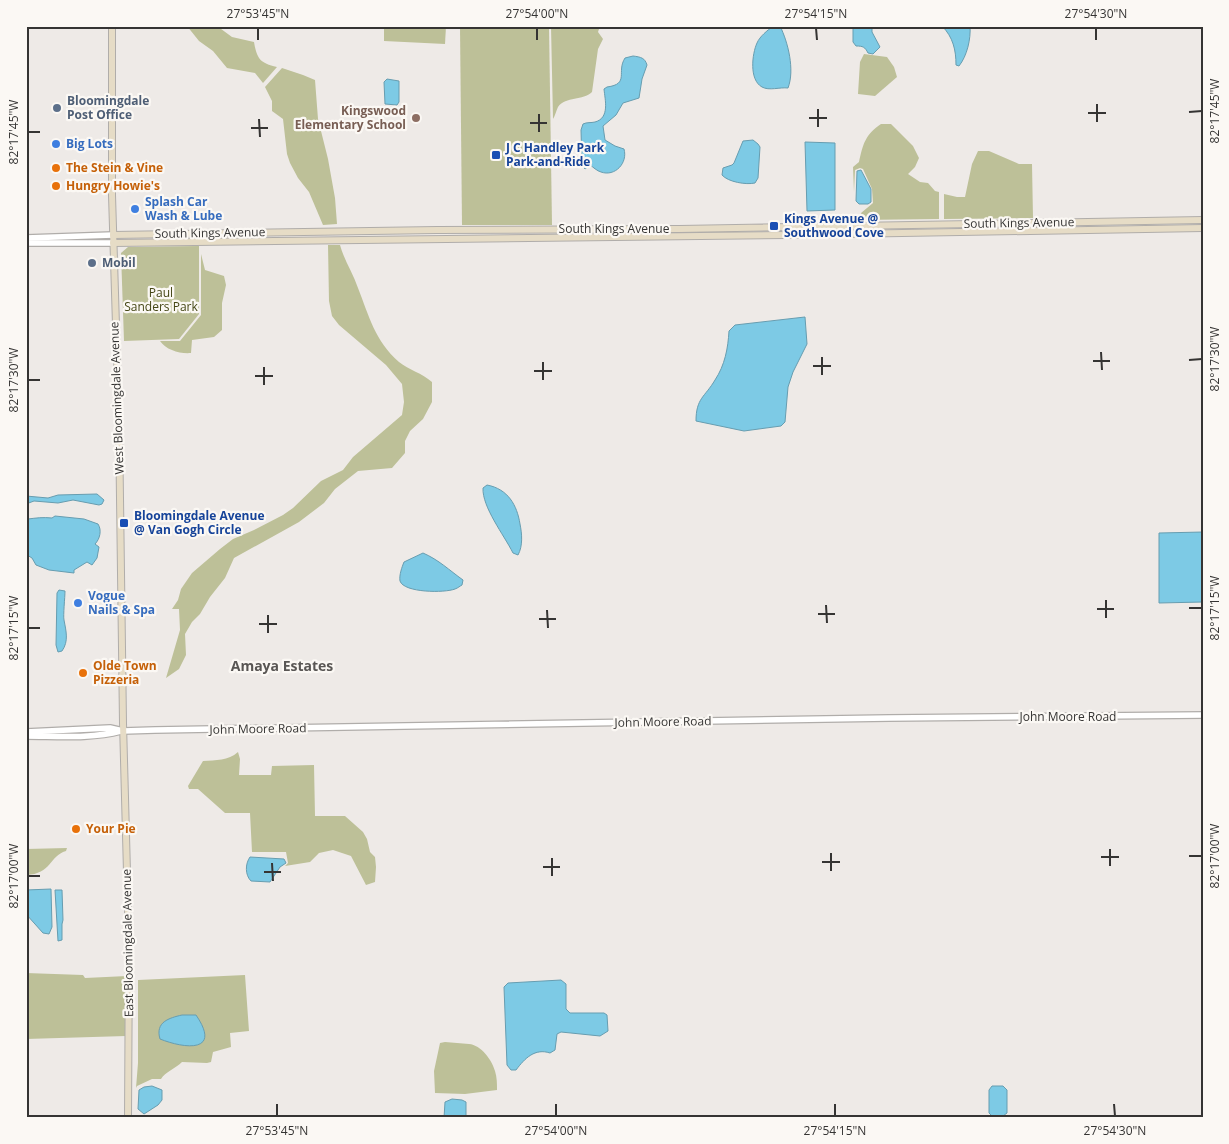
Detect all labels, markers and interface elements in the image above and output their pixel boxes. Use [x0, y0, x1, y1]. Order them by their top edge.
text: 27°53'45"N [227, 5, 289, 22]
text: 27°54'00"N [506, 5, 568, 22]
text: 27°54'15"N [785, 5, 847, 22]
text: 27°54'30"N [1065, 5, 1127, 22]
text: 82°17'45"W [1206, 79, 1223, 143]
place label: Bloomingdale Post Office [67, 92, 149, 123]
text: 82°17'45"W [5, 100, 22, 164]
marker: Bloomingdale Post Office [51, 102, 63, 114]
place label: Kingswood Elementary School [295, 102, 406, 133]
marker: Kingswood Elementary School [410, 112, 422, 124]
place label: Big Lots [66, 135, 113, 152]
marker: Big Lots [50, 138, 62, 150]
place label: J C Handley Park Park-and-Ride [505, 139, 605, 170]
marker: J C Handley Park Park-and-Ride [490, 149, 502, 161]
place label: The Stein & Vine [66, 159, 163, 176]
marker: The Stein & Vine [50, 162, 62, 174]
place label: Hungry Howie's [66, 177, 160, 194]
marker: Hungry Howie's [50, 180, 62, 192]
place label: Splash Car Wash & Lube [145, 193, 222, 224]
marker: Splash Car Wash & Lube [129, 203, 141, 215]
place label: Kings Avenue @ Southwood Cove [784, 210, 884, 241]
street label: South Kings Avenue [963, 213, 1075, 232]
street label: South Kings Avenue [559, 220, 670, 237]
marker: Kings Avenue @ Southwood Cove [768, 220, 780, 232]
street label: South Kings Avenue [154, 223, 266, 242]
place label: Mobil [102, 254, 136, 271]
marker: Mobil [86, 257, 98, 269]
park label: Paul Sanders Park [124, 284, 198, 315]
street label: West Bloomingdale Avenue [105, 321, 128, 475]
text: 82°17'30"W [1206, 327, 1223, 391]
text: 82°17'30"W [5, 348, 22, 412]
place label: Bloomingdale Avenue @ Van Gogh Circle [134, 507, 264, 538]
marker: Bloomingdale Avenue @ Van Gogh Circle [118, 517, 130, 529]
text: 82°17'15"W [1206, 576, 1223, 640]
place label: Vogue Nails & Spa [88, 587, 155, 618]
text: 82°17'15"W [5, 596, 22, 660]
marker: Vogue Nails & Spa [72, 597, 84, 609]
district label: Amaya Estates [231, 656, 333, 675]
place label: Olde Town Pizzeria [93, 657, 157, 688]
marker: Olde Town Pizzeria [77, 667, 89, 679]
street label: John Moore Road [1019, 708, 1116, 725]
street label: John Moore Road [613, 712, 712, 731]
street label: John Moore Road [208, 719, 307, 738]
place label: Your Pie [86, 820, 136, 837]
marker: Your Pie [70, 823, 82, 835]
text: 82°17'00"W [1206, 824, 1223, 888]
text: 82°17'00"W [5, 844, 22, 908]
street label: East Bloomingdale Avenue [118, 868, 137, 1017]
text: 27°53'45"N [246, 1122, 308, 1139]
text: 27°54'00"N [525, 1122, 587, 1139]
text: 27°54'15"N [804, 1122, 866, 1139]
text: 27°54'30"N [1084, 1122, 1146, 1139]

